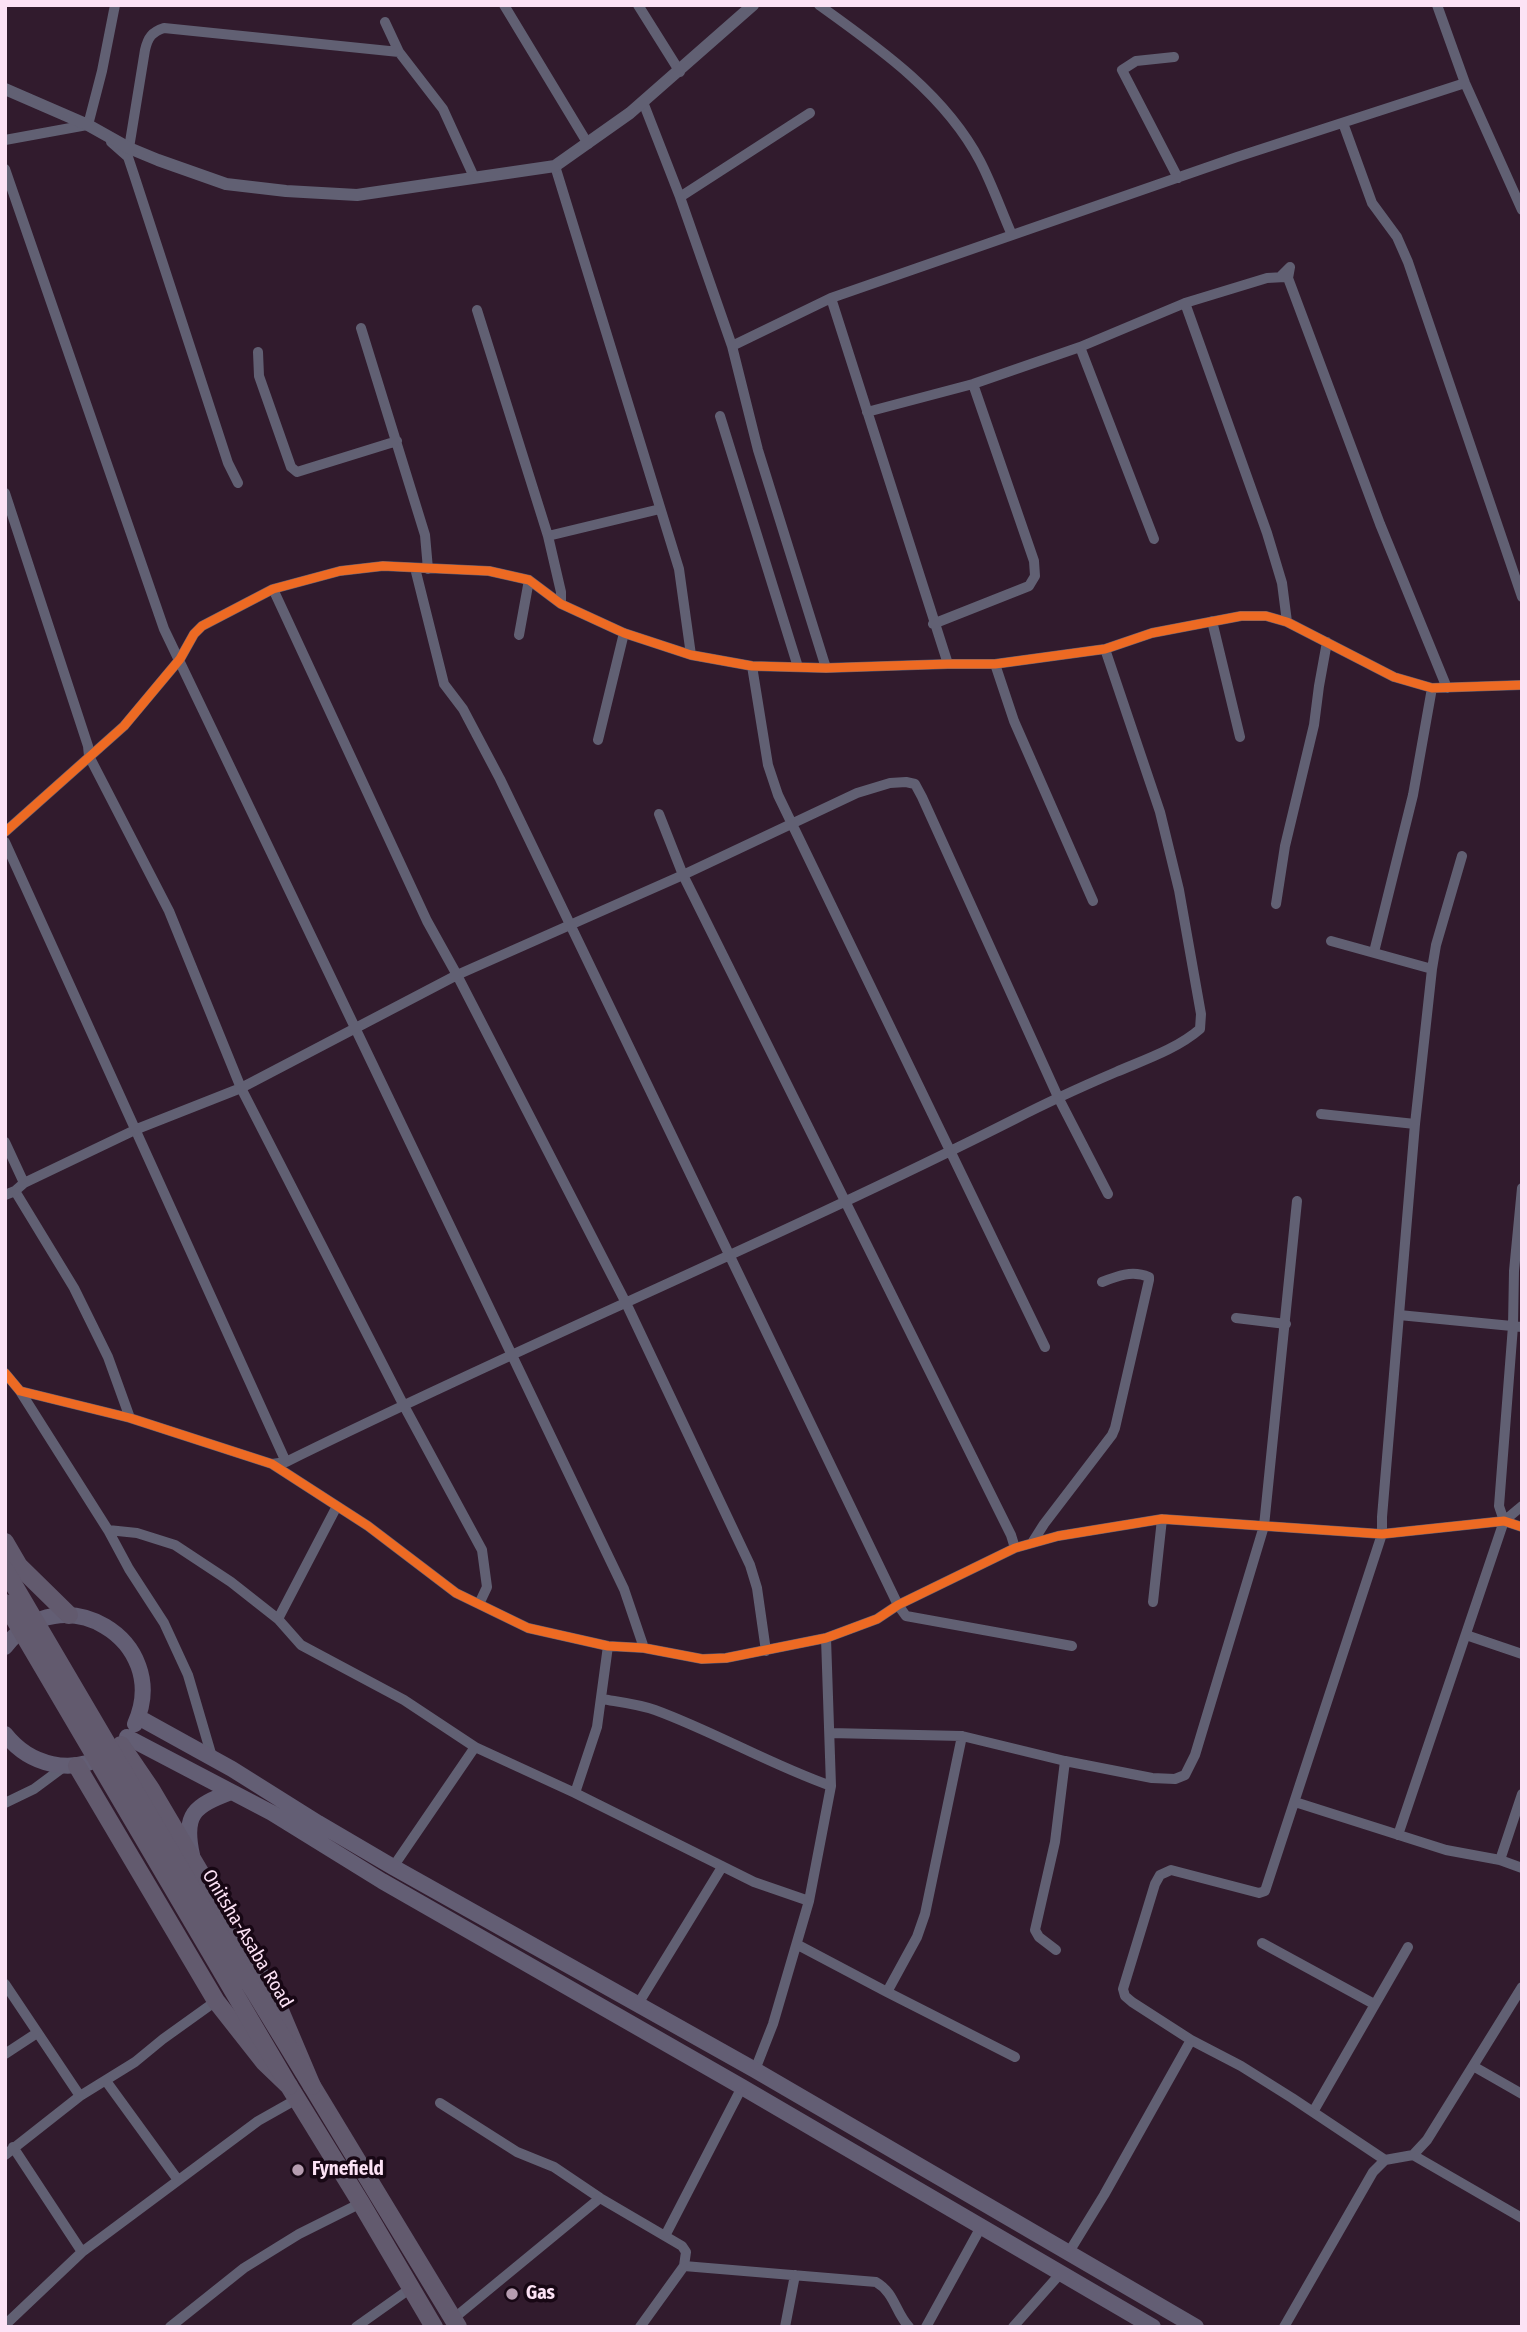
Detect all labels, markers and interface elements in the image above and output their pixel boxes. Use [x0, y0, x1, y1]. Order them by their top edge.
street label: Onitsha-Asaba Road [197, 1866, 297, 2012]
place label: Fynefield [312, 2159, 384, 2181]
marker: Fynefield [290, 2162, 306, 2178]
place label: Gas [526, 2283, 555, 2305]
marker: Gas [504, 2286, 520, 2302]

